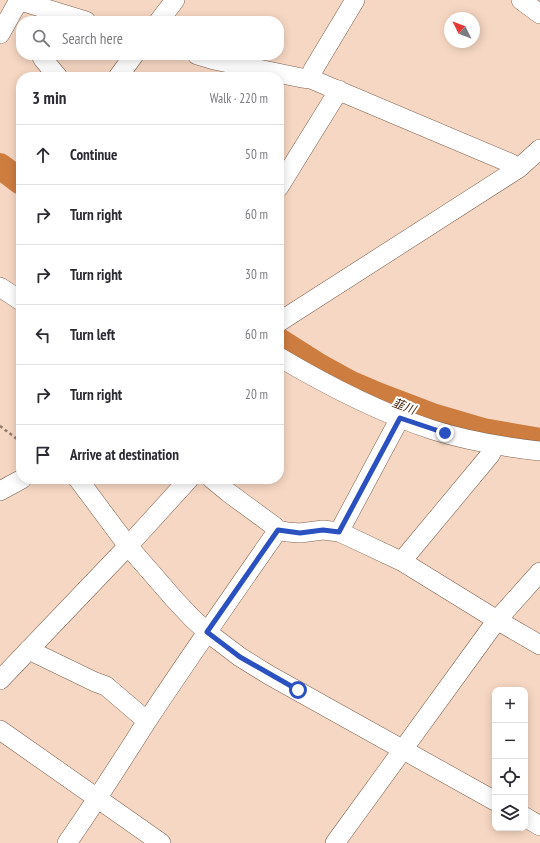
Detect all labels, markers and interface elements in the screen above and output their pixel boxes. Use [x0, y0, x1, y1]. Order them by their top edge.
north arrow [444, 12, 480, 48]
search box [16, 16, 284, 60]
icon: search [30, 27, 52, 49]
text: Search here [62, 29, 123, 48]
text: 3 min [32, 87, 66, 109]
text: Walk · 220 m [210, 90, 268, 107]
icon: ahead [32, 144, 54, 166]
text: Continue [70, 145, 117, 164]
text: 50 m [245, 146, 268, 163]
icon: right [32, 204, 54, 226]
text: Turn right [70, 205, 122, 224]
text: 60 m [245, 206, 268, 223]
icon: right [32, 264, 54, 286]
text: Turn right [70, 265, 122, 284]
text: 30 m [245, 266, 268, 283]
icon: left [32, 324, 54, 346]
text: Turn left [70, 325, 115, 344]
text: 60 m [245, 326, 268, 343]
icon: right [32, 384, 54, 406]
text: Turn right [70, 385, 122, 404]
text: 20 m [245, 386, 268, 403]
water label: 韮川 [390, 395, 420, 418]
route end [436, 424, 454, 442]
icon: arrive [32, 444, 54, 466]
text: Arrive at destination [70, 445, 179, 464]
route start [289, 681, 307, 699]
map controls [492, 687, 528, 831]
button: + [492, 687, 528, 723]
button: − [492, 723, 528, 759]
button: locate [492, 759, 528, 795]
button: layers [492, 795, 528, 831]

